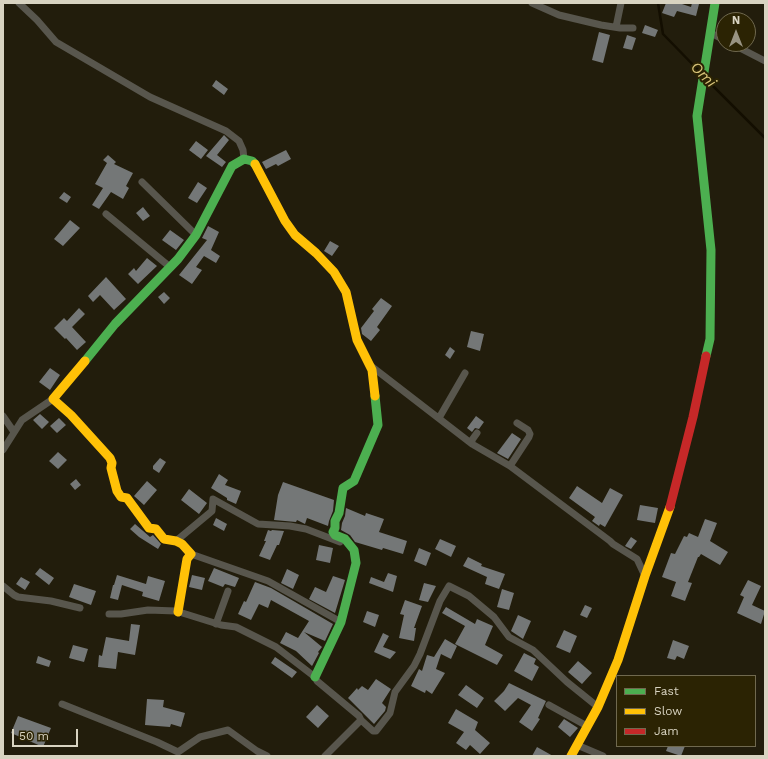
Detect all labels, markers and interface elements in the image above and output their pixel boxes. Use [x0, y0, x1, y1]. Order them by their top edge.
north arrow [716, 12, 756, 52]
text: N [732, 14, 740, 27]
water label: Omi [686, 58, 720, 92]
legend [616, 675, 756, 747]
text: Fast [654, 684, 679, 698]
text: Slow [654, 704, 682, 718]
scale bar [14, 721, 80, 747]
text: Jam [654, 724, 679, 738]
text: 50 m [19, 729, 49, 743]

